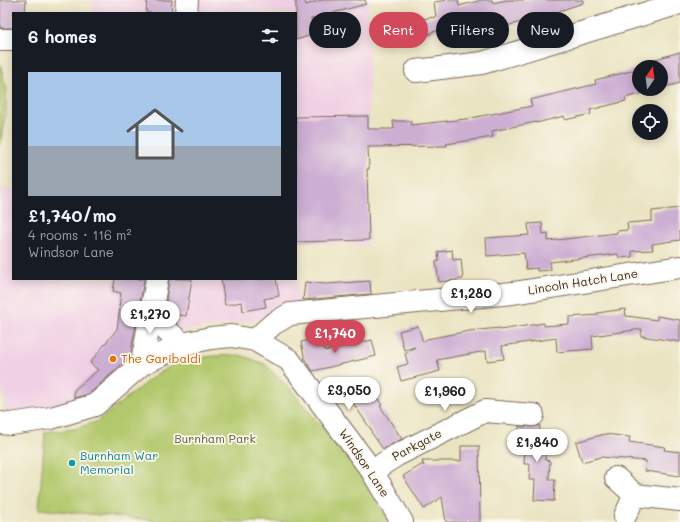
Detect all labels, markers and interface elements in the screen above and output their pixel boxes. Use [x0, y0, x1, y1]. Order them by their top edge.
chip: Buy [309, 12, 361, 48]
chip: Rent [369, 12, 428, 48]
chip: Filters [436, 12, 509, 48]
chip: New [517, 12, 574, 48]
text: 6 homes [28, 25, 97, 47]
icon: filters [259, 25, 281, 47]
north arrow [632, 60, 668, 96]
map controls [632, 60, 668, 140]
icon: home [119, 98, 191, 170]
button: locate [632, 104, 668, 140]
text: £1,740/mo [28, 204, 116, 226]
text: 4 rooms · 116 m² [28, 226, 131, 243]
text: Windsor Lane [28, 243, 114, 260]
street label: Lincoln Hatch Lane [527, 264, 639, 298]
pin: £1,280 [438, 280, 504, 314]
text: £1,280 [450, 284, 492, 301]
pin: £1,270 [117, 301, 183, 335]
text: £1,270 [130, 305, 170, 322]
pin: £1,740 [302, 320, 368, 354]
text: £1,740 [314, 324, 356, 341]
place label: The Garibaldi [121, 350, 201, 366]
marker: The Garibaldi [108, 354, 118, 364]
pin: £3,050 [316, 377, 382, 411]
pin: £1,960 [412, 378, 478, 412]
text: £3,050 [327, 381, 371, 398]
text: £1,960 [424, 382, 466, 399]
street label: Parkgate [389, 424, 444, 464]
street label: Windsor Lane [336, 425, 394, 500]
pin: £1,840 [504, 429, 570, 463]
park label: Burnham Park [174, 430, 256, 446]
text: £1,840 [516, 433, 558, 450]
place label: Burnham War Memorial [80, 447, 158, 477]
marker: Burnham War Memorial [67, 458, 77, 468]

